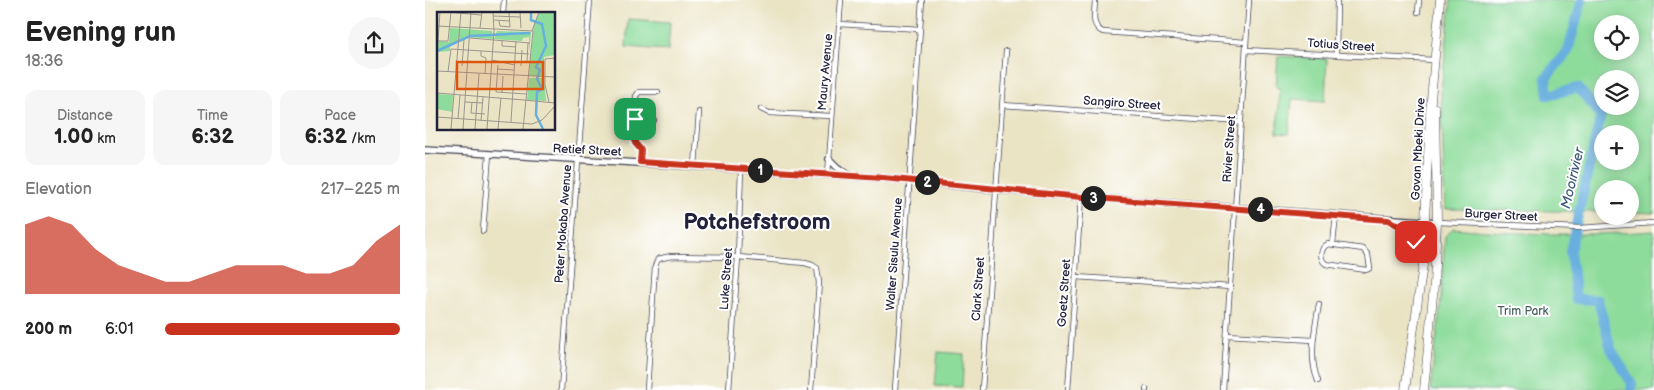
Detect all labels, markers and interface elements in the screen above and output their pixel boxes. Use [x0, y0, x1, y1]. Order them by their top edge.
inset map [437, 12, 555, 130]
map controls [1594, 15, 1639, 225]
button: locate [1594, 15, 1639, 60]
text: Evening run [25, 16, 176, 49]
button: share [348, 17, 400, 69]
street label: Maury Avenue [815, 33, 836, 111]
street label: Totius Street [1307, 36, 1376, 55]
text: 18:36 [25, 52, 63, 71]
button: layers [1594, 70, 1639, 115]
street label: Sangiro Street [1083, 93, 1161, 114]
street label: Govan Mbeki Drive [1408, 97, 1429, 201]
pin [614, 98, 656, 140]
icon: arrive [621, 105, 649, 133]
text: Distance [57, 107, 113, 124]
text: Time [197, 107, 228, 124]
text: Pace [324, 107, 356, 124]
street label: Rivier Street [1220, 115, 1239, 183]
text: 1.00 [54, 124, 94, 149]
text: 6:32 [191, 124, 234, 149]
text: 6:32 [305, 124, 347, 149]
button: + [1594, 125, 1639, 170]
text: km [94, 130, 116, 147]
text: /km [347, 130, 376, 147]
street label: Retief Street [552, 141, 622, 160]
water label: Mooirivier [1557, 145, 1588, 210]
pin: 1 [747, 158, 773, 182]
text: 1 [758, 162, 763, 179]
street label: Peter Mokaba Avenue [552, 164, 575, 284]
pin: 2 [915, 170, 939, 194]
text: 2 [923, 174, 932, 191]
text: Elevation [25, 180, 92, 199]
text: 217–225 m [321, 180, 400, 199]
button: − [1594, 180, 1639, 225]
pin: 3 [1081, 186, 1105, 210]
text: 3 [1089, 190, 1098, 207]
pin: 4 [1247, 196, 1273, 222]
street label: Walter Sisulu Avenue [883, 197, 906, 311]
text: 4 [1256, 201, 1265, 218]
street label: Burger Street [1464, 206, 1538, 225]
district label: Potchefstroom [683, 209, 831, 236]
pin [1395, 221, 1437, 263]
icon: check [1402, 228, 1430, 256]
street label: Luke Street [717, 247, 736, 311]
street label: Clark Street [969, 256, 988, 322]
street label: Goetz Street [1055, 258, 1074, 328]
park label: Trim Park [1498, 304, 1549, 319]
text: 200 m [25, 320, 72, 339]
text: 6:01 [105, 320, 134, 339]

